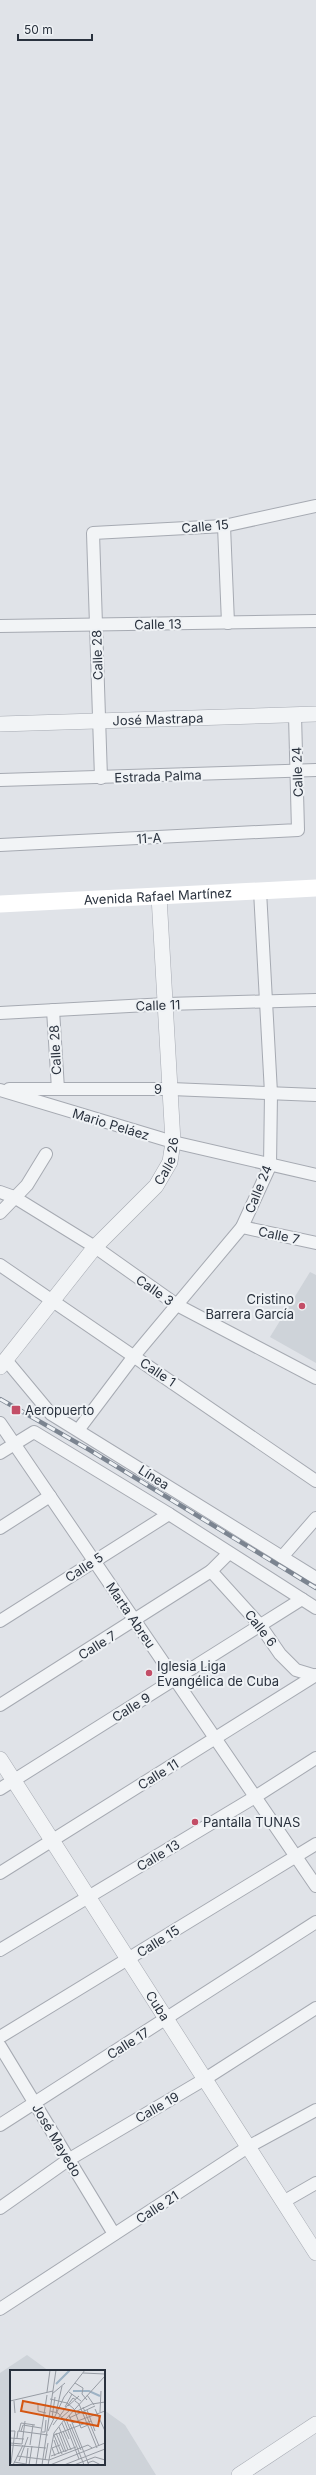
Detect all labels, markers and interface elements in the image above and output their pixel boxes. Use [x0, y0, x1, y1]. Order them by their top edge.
scale bar [18, 16, 92, 42]
text: 50 m [24, 22, 53, 37]
street label: Calle 15 [181, 516, 229, 536]
street label: Calle 13 [134, 616, 182, 632]
street label: Calle 28 [88, 630, 106, 680]
street label: José Mastrapa [112, 710, 204, 728]
street label: Calle 24 [288, 747, 306, 797]
street label: Estrada Palma [114, 766, 202, 786]
street label: 11-A [136, 829, 162, 847]
street label: Avenida Rafael Martínez [83, 884, 232, 908]
street label: Calle 11 [135, 996, 181, 1014]
street label: Calle 28 [46, 1024, 64, 1076]
street label: 9 [154, 1081, 162, 1097]
street label: Mario Peláez [71, 1105, 151, 1143]
street label: Calle 26 [150, 1137, 181, 1188]
street label: Calle 24 [241, 1163, 275, 1215]
street label: Calle 7 [257, 1223, 301, 1247]
street label: Calle 3 [133, 1271, 177, 1309]
place label: Cristino Barrera García [205, 1291, 294, 1322]
marker: Cristino Barrera García [297, 1301, 307, 1311]
street label: Calle 1 [137, 1354, 179, 1390]
place label: Aeropuerto [25, 1402, 94, 1418]
marker: Aeropuerto [10, 1404, 22, 1416]
street label: Línea [136, 1461, 172, 1493]
street label: Calle 5 [62, 1549, 106, 1585]
street label: Marta Abreu [103, 1579, 159, 1651]
street label: Calle 6 [242, 1606, 280, 1650]
street label: Calle 7 [75, 1627, 119, 1663]
place label: Iglesia Liga Evangélica de Cuba [157, 1658, 279, 1689]
marker: Iglesia Liga Evangélica de Cuba [144, 1668, 154, 1678]
street label: Calle 9 [109, 1689, 153, 1725]
street label: Calle 11 [135, 1755, 181, 1793]
place label: Pantalla TUNAS [203, 1814, 300, 1830]
marker: Pantalla TUNAS [190, 1817, 200, 1827]
street label: Calle 13 [133, 1836, 183, 1874]
street label: Calle 15 [134, 1922, 182, 1960]
street label: Cuba [142, 1988, 173, 2024]
street label: Calle 17 [104, 2024, 152, 2062]
street label: Calle 19 [132, 2088, 182, 2126]
street label: José Mayedo [29, 2100, 85, 2180]
street label: Calle 21 [133, 2187, 181, 2227]
inset map [10, 2370, 105, 2465]

